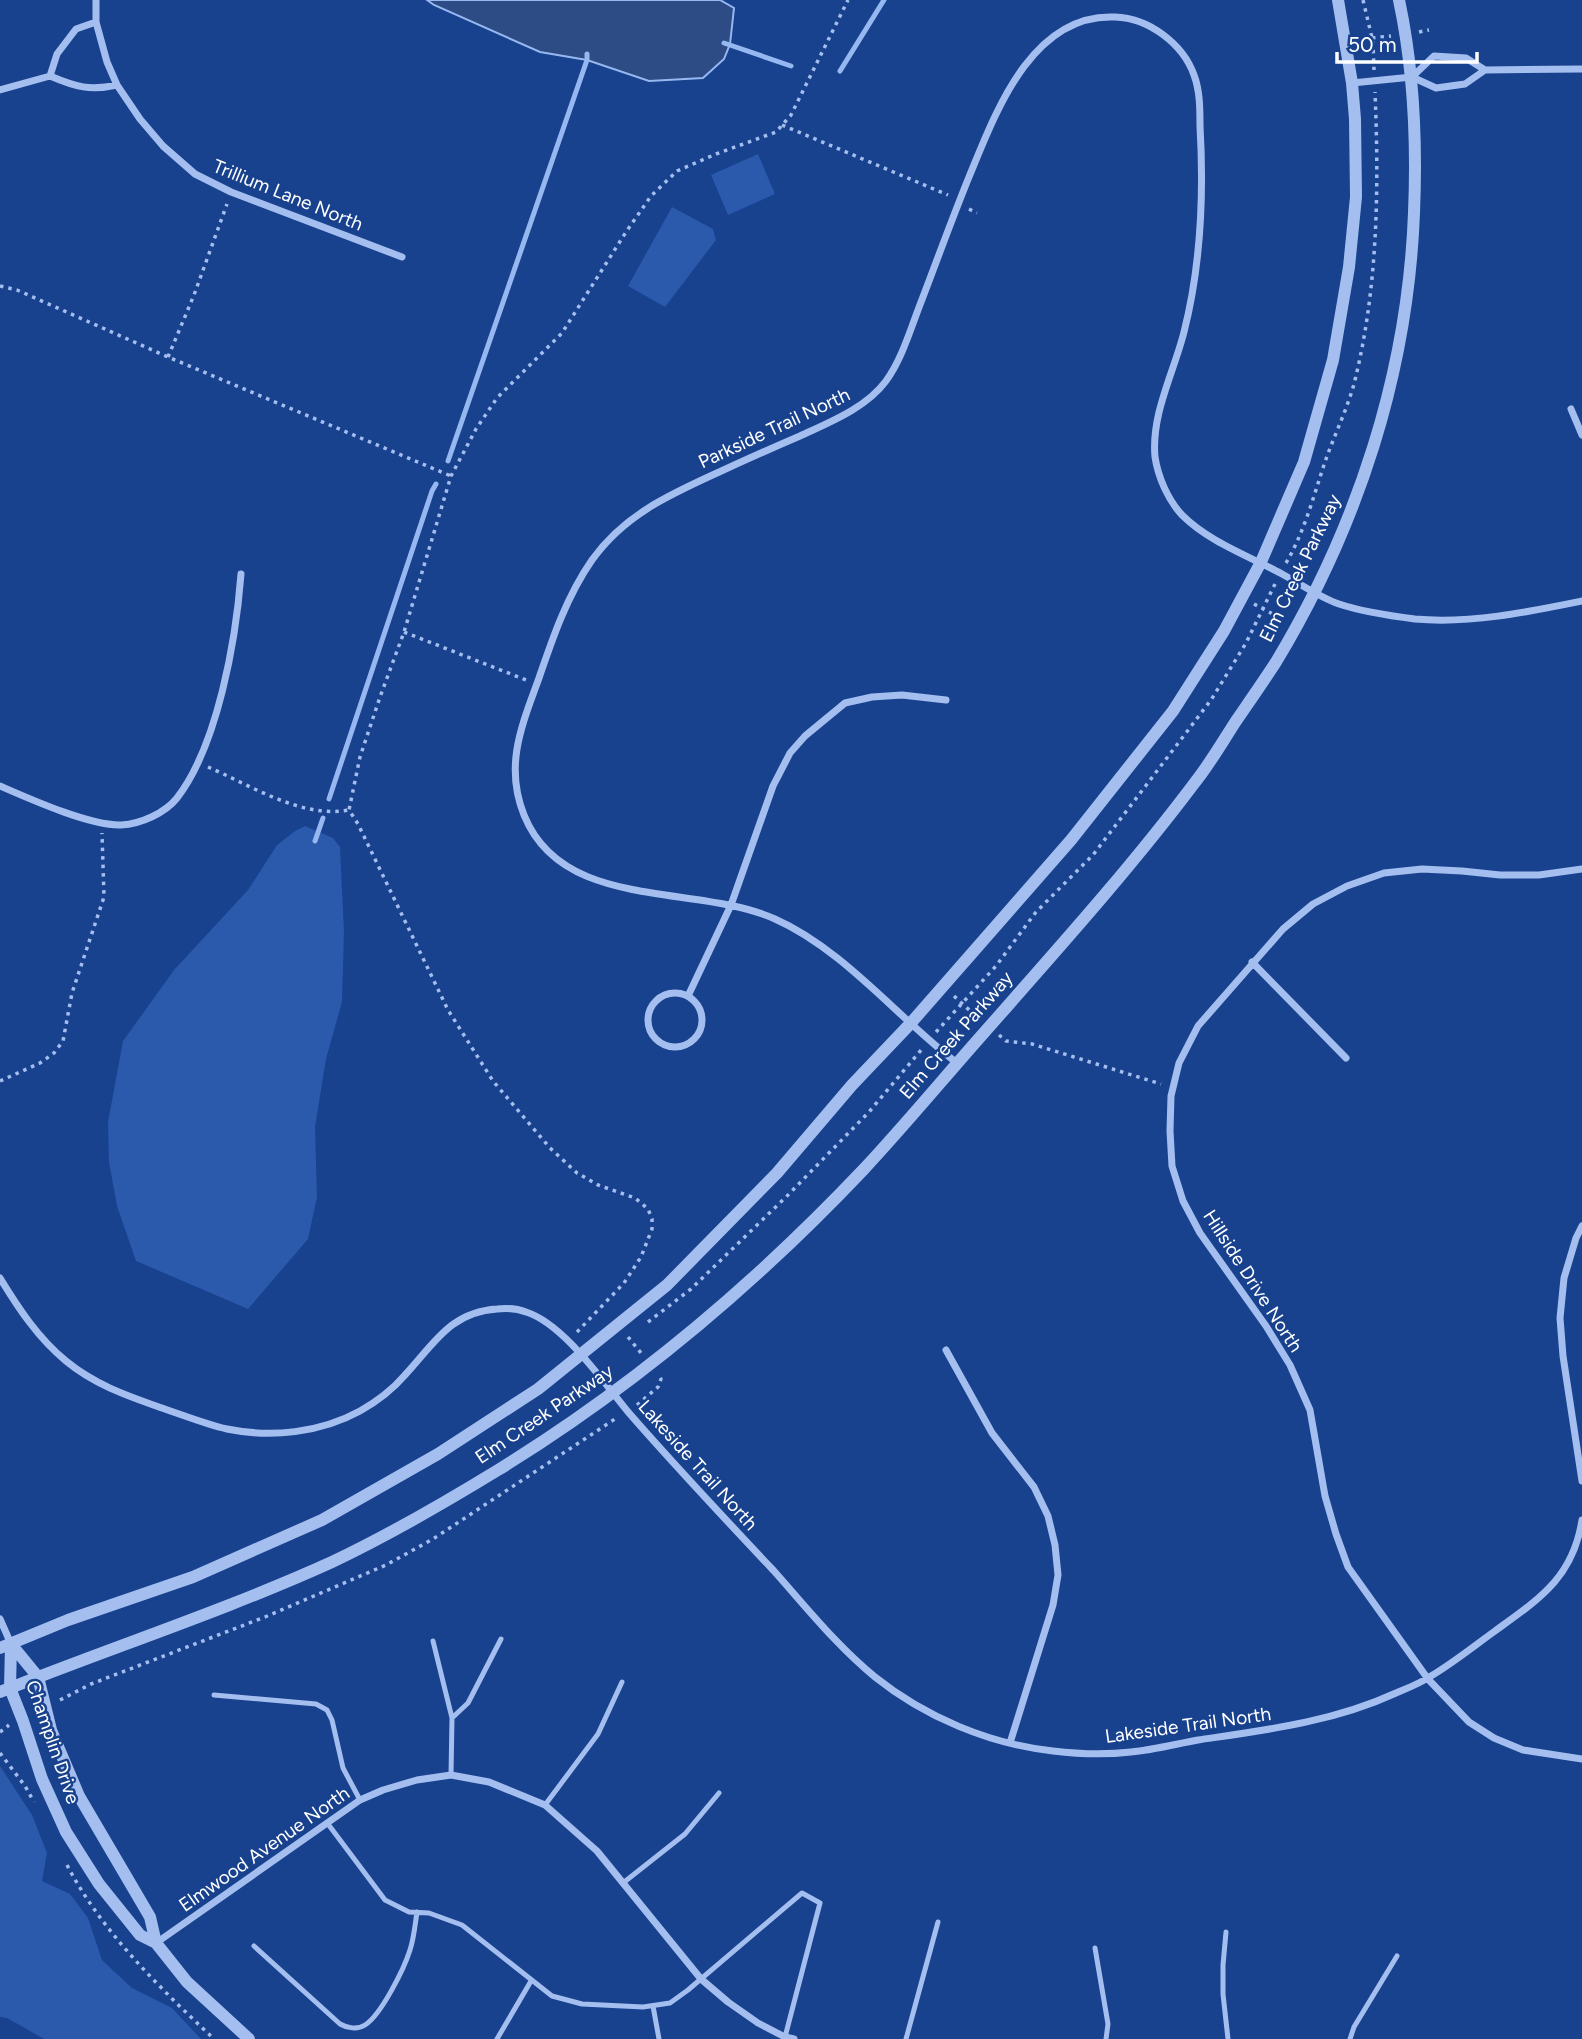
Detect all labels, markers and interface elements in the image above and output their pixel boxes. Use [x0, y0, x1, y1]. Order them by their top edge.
scale bar [1337, 21, 1477, 65]
text: 50 m [1348, 32, 1397, 57]
street label: Trillium Lane North [210, 154, 366, 236]
street label: Parkside Trail North [695, 383, 853, 473]
street label: Elm Creek Parkway [1254, 490, 1346, 646]
street label: Elm Creek Parkway [894, 967, 1018, 1103]
street label: Hillside Drive North [1198, 1206, 1308, 1356]
street label: Elm Creek Parkway [471, 1359, 617, 1469]
street label: Lakeside Trail North [633, 1395, 763, 1535]
street label: Champlin Drive [21, 1677, 85, 1807]
street label: Lakeside Trail North [1104, 1702, 1272, 1748]
street label: Elmwood Avenue North [174, 1781, 354, 1917]

